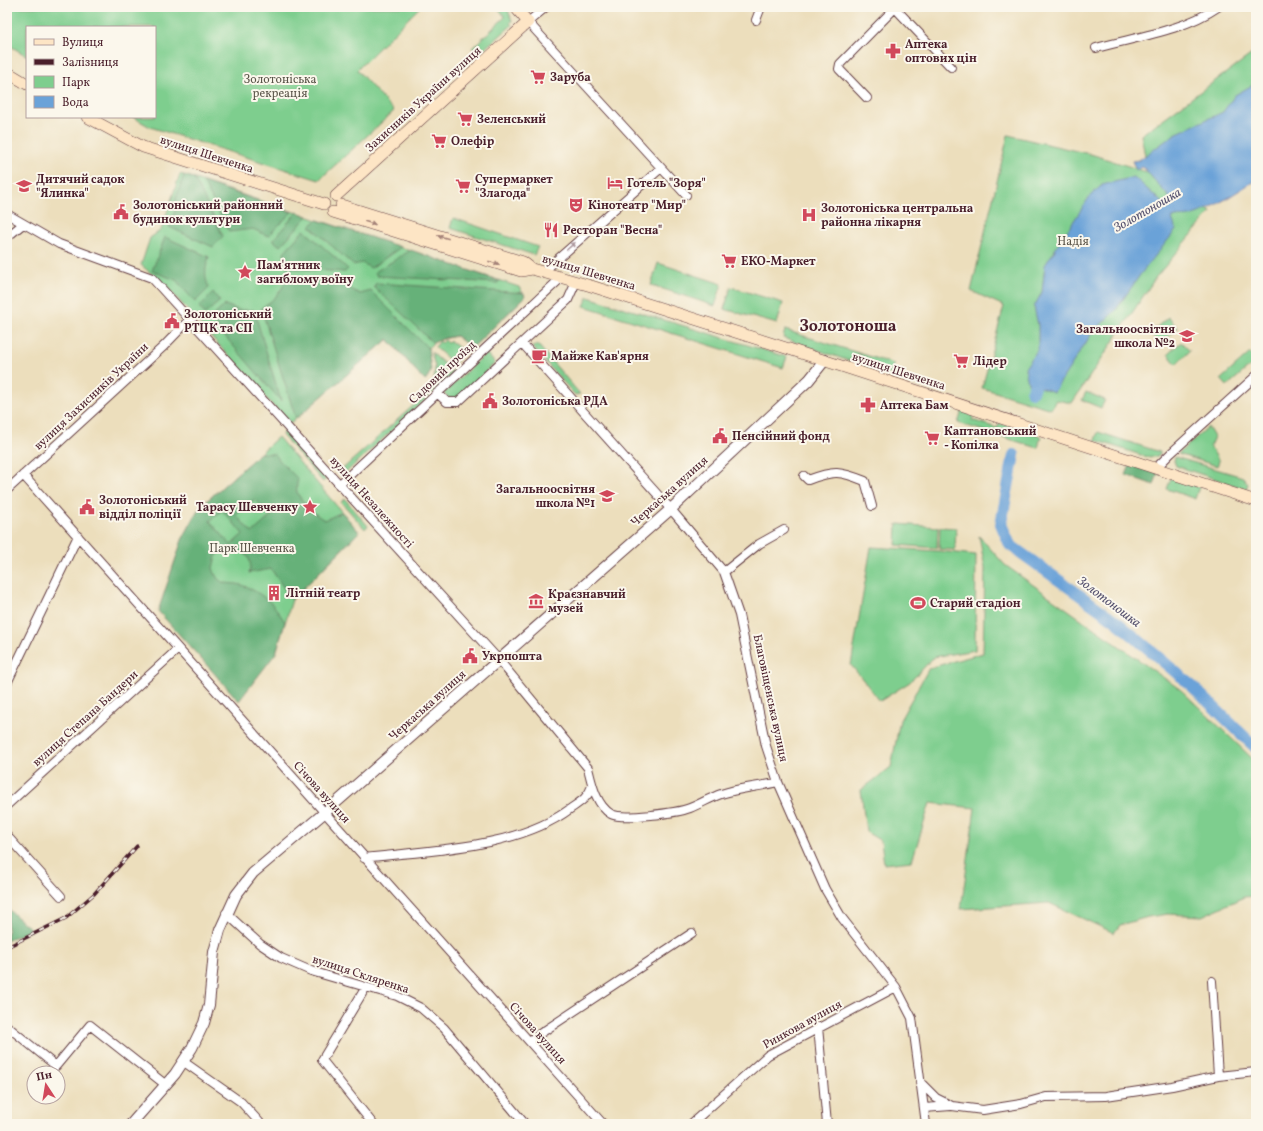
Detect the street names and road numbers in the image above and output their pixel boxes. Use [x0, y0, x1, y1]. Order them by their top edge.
street label: Захисників України вулиця [362, 43, 485, 156]
street label: вулиця Шевченка [158, 132, 255, 178]
street label: вулиця Шевченка [540, 251, 637, 295]
street label: Садовий проїзд [406, 337, 480, 408]
street label: вулиця Захисників України [31, 339, 152, 454]
street label: вулиця Шевченка [850, 349, 947, 395]
street label: вулиця Незалежності [326, 453, 417, 552]
street label: Черкаська вулиця [628, 453, 712, 531]
street label: Благовіщенська вулиця [749, 633, 791, 763]
street label: вулиця Степана Бандери [29, 667, 142, 770]
street label: Черкаська вулиця [386, 667, 470, 745]
street label: Січова вулиця [289, 758, 353, 827]
street label: вулиця Скляренка [310, 952, 411, 998]
street label: Ринкова вулиця [760, 997, 845, 1053]
street label: Січова вулиця [505, 999, 569, 1068]

